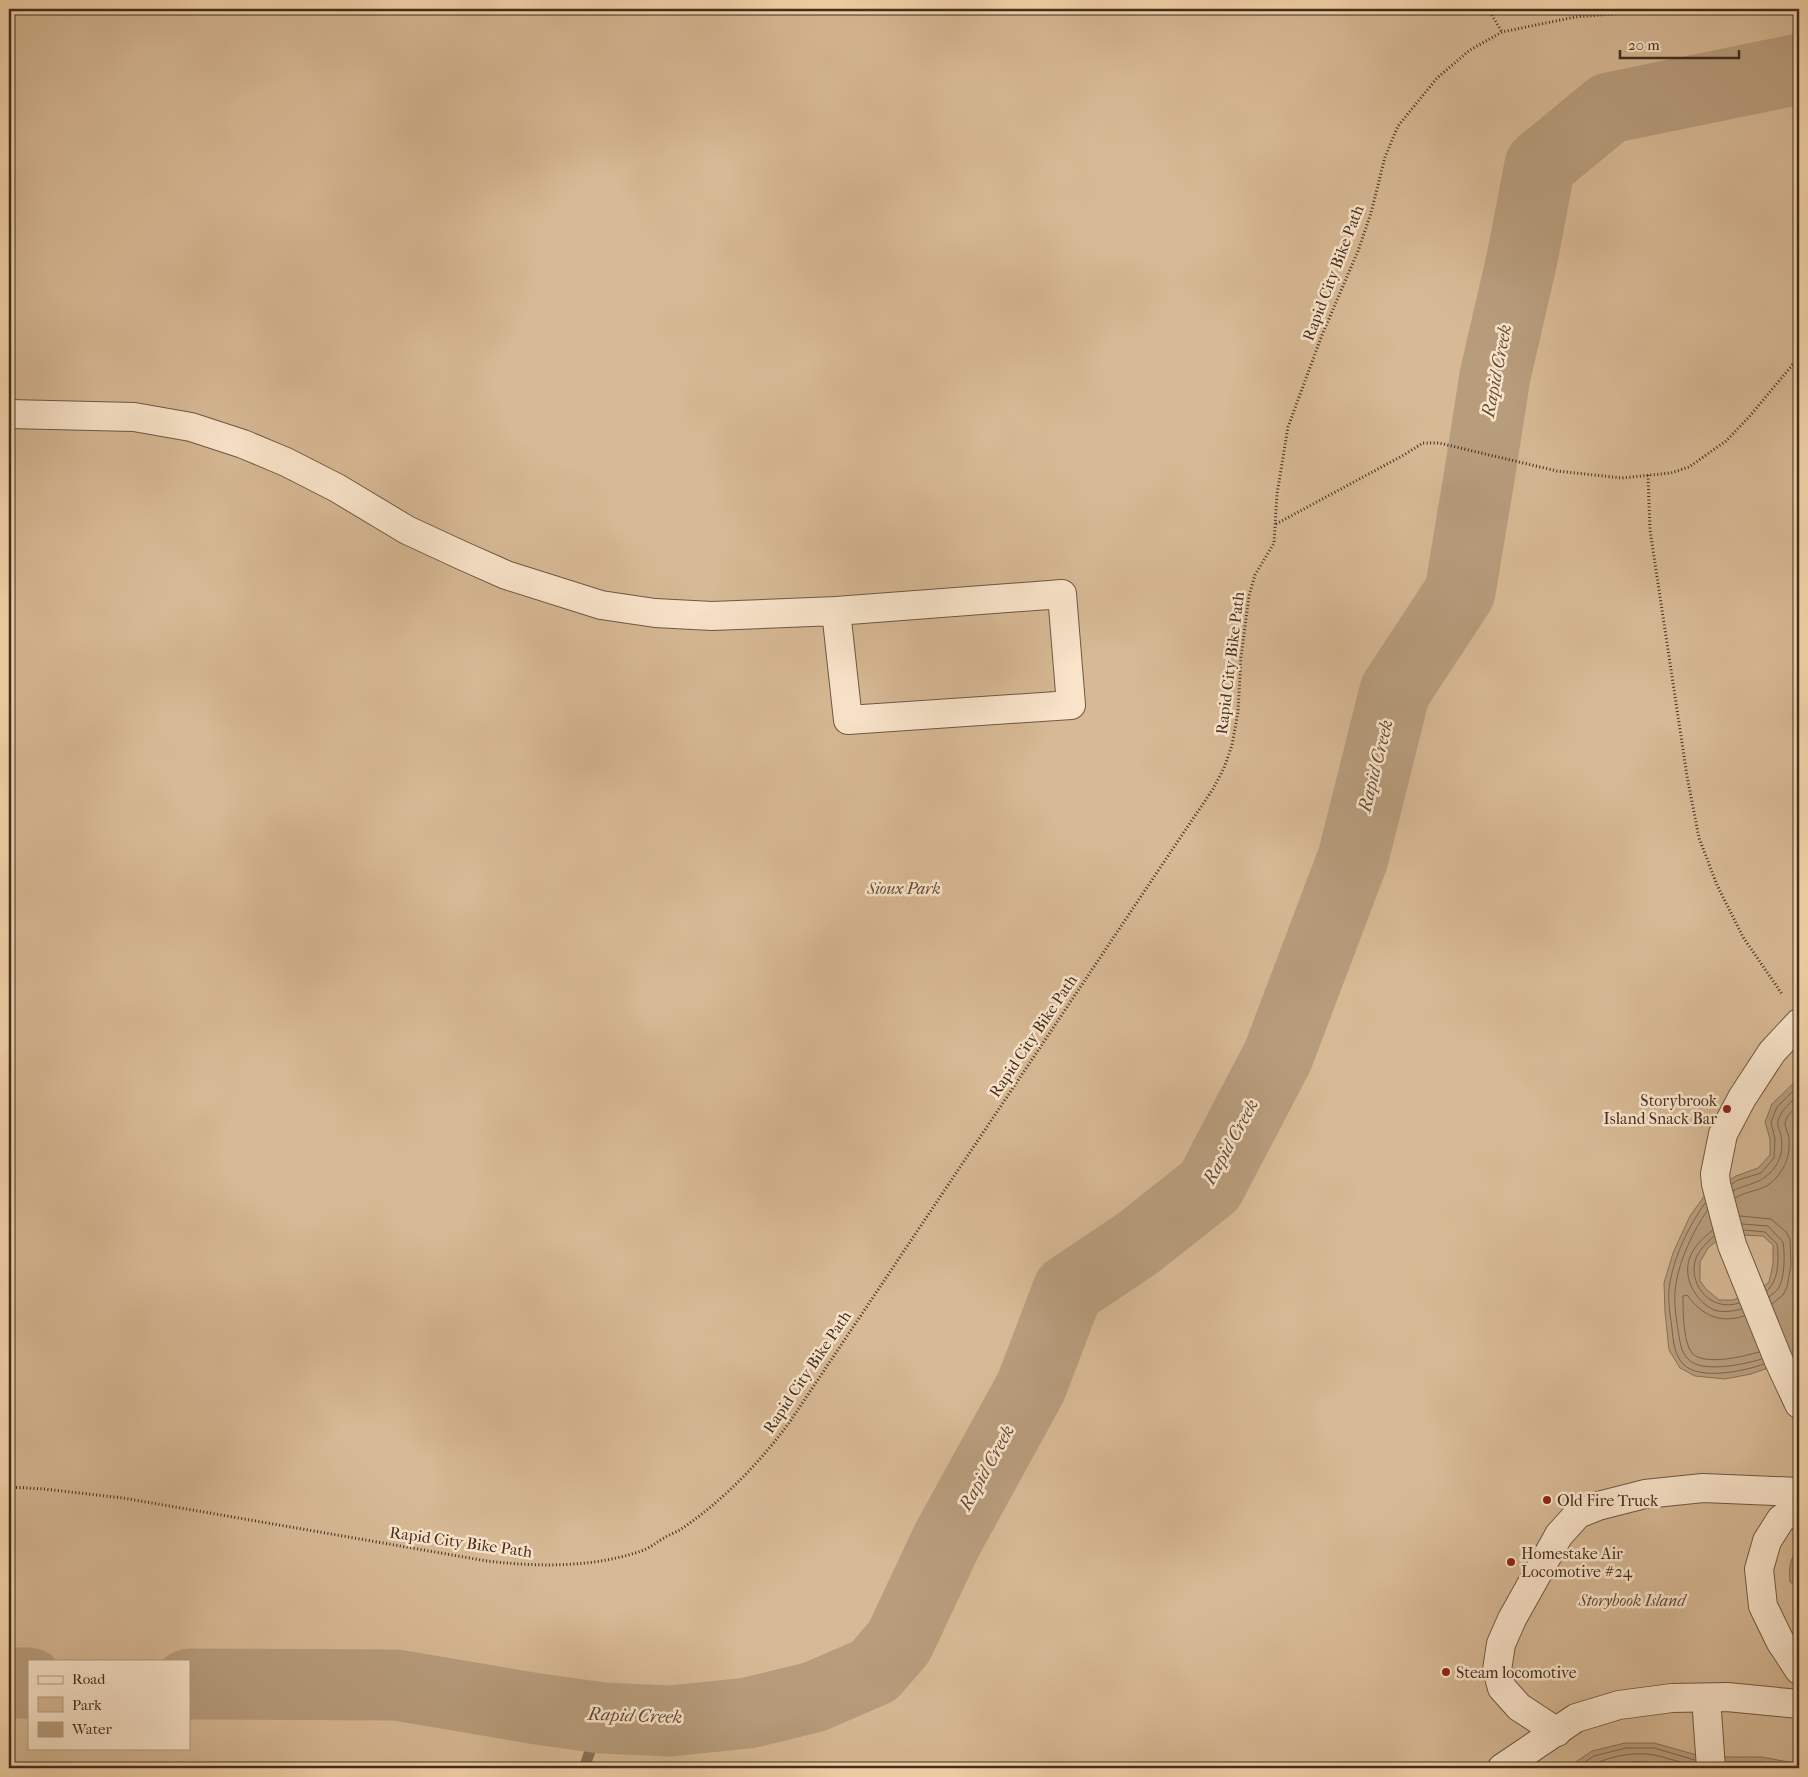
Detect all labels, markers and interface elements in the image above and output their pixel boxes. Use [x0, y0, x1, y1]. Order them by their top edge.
scale bar [1620, 28, 1739, 60]
text: 20 m [1628, 36, 1660, 54]
street label: Rapid City Bike Path [1298, 203, 1368, 343]
water label: Rapid Creek [1478, 323, 1516, 420]
street label: Rapid City Bike Path [1212, 591, 1248, 735]
water label: Rapid Creek [1354, 718, 1398, 815]
park label: Sioux Park [866, 879, 941, 898]
street label: Rapid City Bike Path [985, 971, 1081, 1101]
place label: Storybrook Island Snack Bar [1604, 1091, 1718, 1128]
water label: Rapid Creek [1199, 1096, 1263, 1189]
marker: Storybrook Island Snack Bar [1721, 1103, 1733, 1115]
street label: Rapid City Bike Path [759, 1307, 855, 1437]
water label: Rapid Creek [955, 1422, 1019, 1515]
place label: Old Fire Truck [1557, 1491, 1659, 1510]
marker: Old Fire Truck [1541, 1494, 1553, 1506]
street label: Rapid City Bike Path [389, 1523, 533, 1561]
place label: Homestake Air Locomotive #24 [1521, 1544, 1633, 1581]
marker: Homestake Air Locomotive #24 [1505, 1556, 1517, 1568]
park label: Storybook Island [1578, 1591, 1687, 1610]
legend [28, 1660, 190, 1750]
place label: Steam locomotive [1456, 1663, 1577, 1682]
marker: Steam locomotive [1440, 1666, 1452, 1678]
text: Road [72, 1670, 106, 1688]
text: Park [72, 1696, 102, 1714]
water label: Rapid Creek [587, 1704, 682, 1728]
text: Water [71, 1720, 112, 1738]

